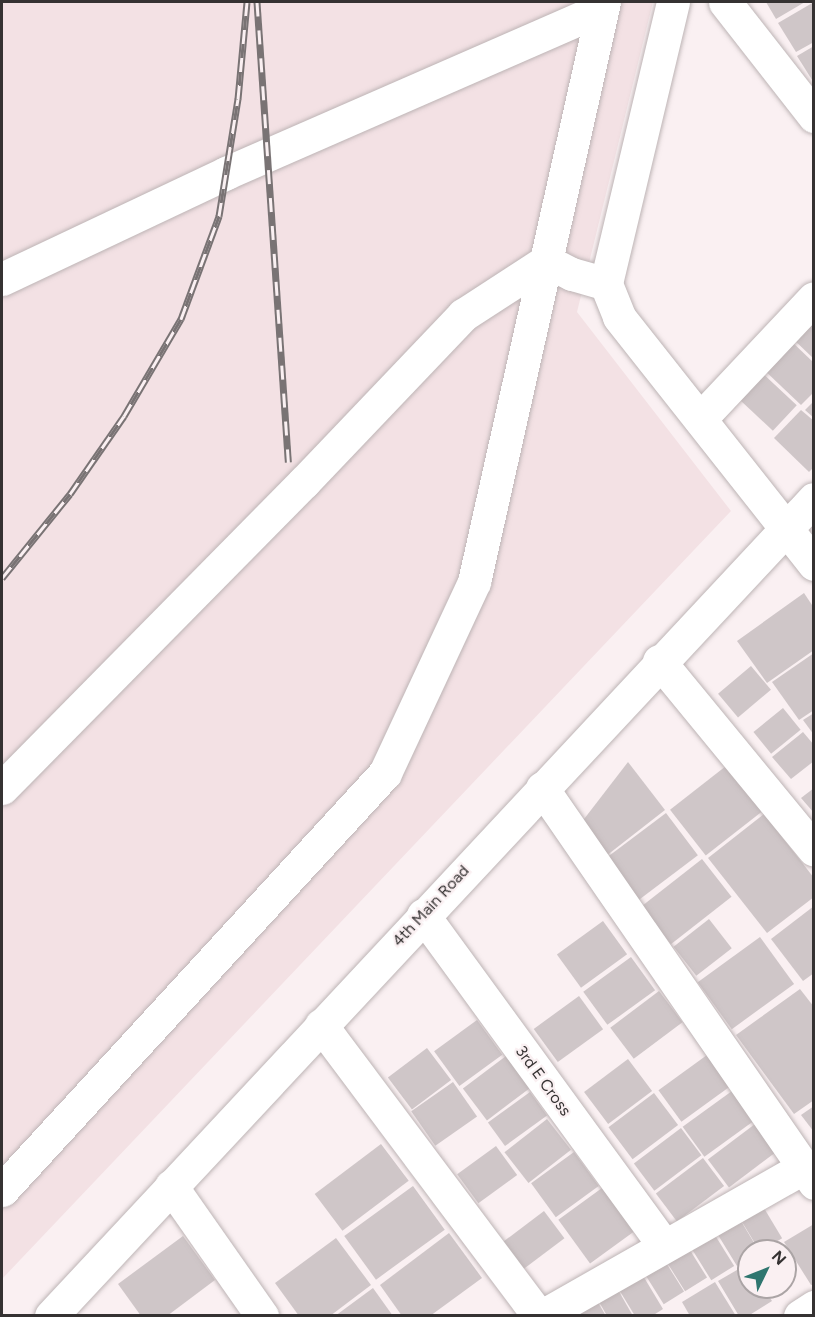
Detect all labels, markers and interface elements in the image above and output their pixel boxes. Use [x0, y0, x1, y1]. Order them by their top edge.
street label: 4th Main Road [389, 861, 473, 951]
street label: 3rd E Cross [511, 1042, 575, 1120]
north arrow [737, 1239, 797, 1299]
text: N [768, 1247, 790, 1269]

